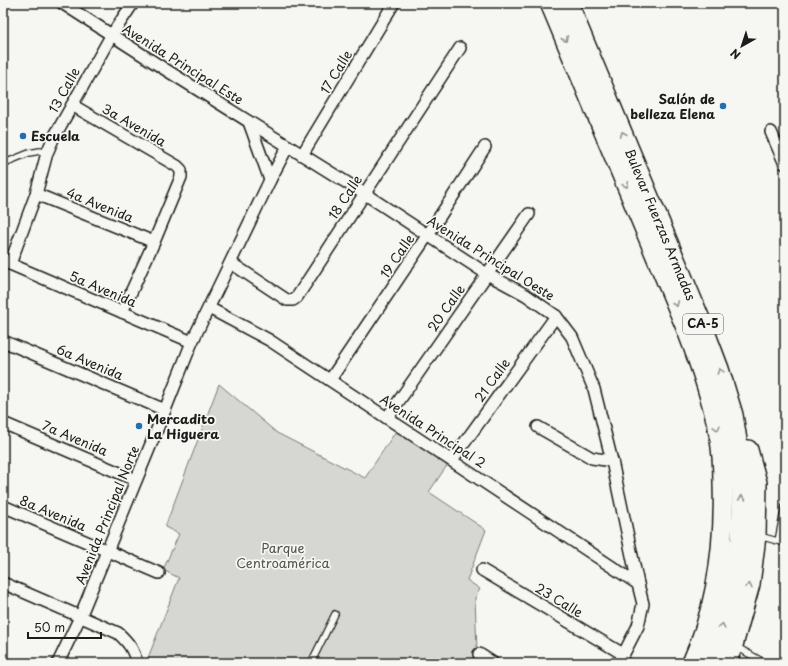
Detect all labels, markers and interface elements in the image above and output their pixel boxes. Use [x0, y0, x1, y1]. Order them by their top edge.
street label: Avenida Principal Este [119, 19, 248, 109]
north arrow [722, 26, 762, 66]
one-way arrow [560, 35, 568, 42]
text: N [726, 45, 744, 64]
street label: 17 Calle [315, 46, 356, 97]
street label: 13 Calle [43, 64, 84, 116]
place label: Salón de belleza Elena [631, 89, 715, 123]
street label: 3a Avenida [99, 99, 170, 151]
marker: Salón de belleza Elena [718, 101, 728, 111]
place label: Escuela [31, 126, 80, 145]
marker: Escuela [18, 131, 28, 141]
one-way arrow [619, 131, 627, 138]
street label: Bulevar Fuerzas Armadas [621, 145, 701, 303]
street label: 18 Calle [323, 171, 366, 223]
one-way arrow [621, 180, 629, 188]
street label: 4a Avenida [64, 182, 137, 227]
street label: Avenida Principal Oeste [424, 211, 559, 305]
street label: 19 Calle [375, 230, 418, 281]
street label: 5a Avenida [67, 266, 140, 312]
street label: 20 Calle [422, 280, 469, 335]
one-way arrow [672, 301, 680, 308]
road number: CA-5 [683, 314, 723, 334]
street label: 6a Avenida [54, 339, 127, 384]
street label: 21 Calle [469, 354, 514, 405]
one-way arrow [716, 368, 724, 375]
street label: Avenida Principal 2 [377, 389, 490, 472]
place label: Mercadito La Higuera [147, 409, 219, 443]
street label: 7a Avenida [39, 415, 112, 460]
marker: Mercadito La Higuera [134, 421, 144, 431]
one-way arrow [713, 424, 721, 431]
street label: Avenida Principal Norte [70, 443, 143, 587]
street label: 8a Avenida [17, 490, 90, 535]
one-way arrow [738, 495, 746, 501]
park label: Parque Centroamérica [236, 538, 331, 572]
street label: 23 Calle [532, 578, 587, 621]
one-way arrow [745, 582, 753, 589]
scale bar [28, 614, 101, 640]
text: 50 m [34, 618, 65, 636]
one-way arrow [717, 623, 726, 630]

